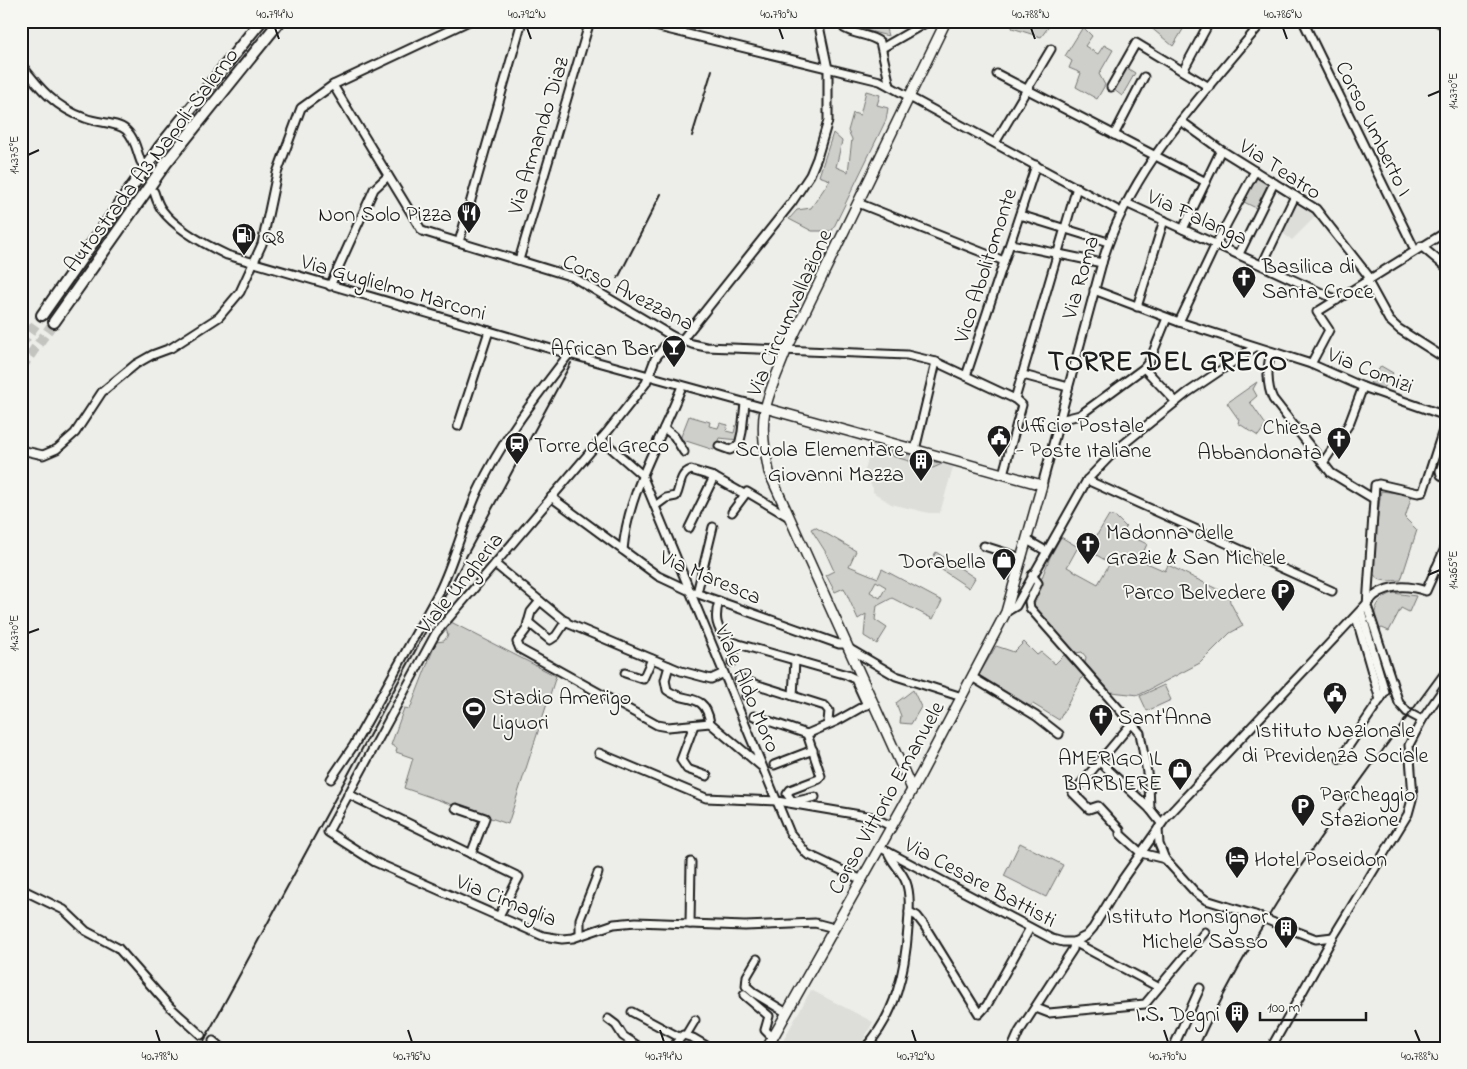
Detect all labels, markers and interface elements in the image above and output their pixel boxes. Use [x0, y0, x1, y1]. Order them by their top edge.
text: 40.794°N [256, 6, 294, 24]
text: 40.792°N [508, 6, 546, 24]
text: 40.790°N [760, 6, 798, 24]
text: 40.788°N [1012, 6, 1050, 24]
text: 40.786°N [1264, 6, 1302, 24]
street label: Autostrada A3 Napoli-Salerno [57, 42, 248, 280]
street label: Via Armando Diaz [500, 52, 579, 220]
street label: Corso Umberto I [1326, 56, 1419, 203]
text: 14.370°E [1445, 73, 1463, 109]
street label: Via Teatro [1231, 131, 1327, 209]
text: 14.375°E [6, 136, 24, 174]
street label: Via Falanga [1140, 182, 1252, 256]
street label: Vico Abolitomonte [946, 184, 1027, 348]
place label: Non Solo Pizza [318, 200, 452, 232]
restaurant icon: Non Solo Pizza [456, 200, 482, 234]
fuel station icon: Q8 [231, 222, 257, 256]
place label: Q8 [262, 222, 284, 254]
street label: Via Circumvallazione [739, 224, 842, 403]
street label: Via Roma [1054, 232, 1109, 324]
street label: Via Guglielmo Marconi [296, 247, 490, 332]
street label: Corso Avezzana [556, 247, 699, 341]
place label: Basilica di Santa Croce [1261, 252, 1374, 309]
church icon: Basilica di Santa Croce [1231, 265, 1257, 299]
place label: African Bar [551, 334, 656, 366]
bar icon: African Bar [661, 334, 687, 368]
street label: Via Comizi [1321, 340, 1418, 404]
district label: TORRE DEL GRECO [1048, 343, 1288, 384]
place label: Ufficio Postale - Poste Italiane [1016, 411, 1151, 468]
place label: Chiesa Abbandonata [1197, 413, 1322, 470]
public building icon: Ufficio Postale - Poste Italiane [986, 424, 1012, 458]
church icon: Chiesa Abbandonata [1326, 426, 1352, 460]
station icon: Torre del Greco [504, 431, 530, 465]
place label: Torre del Greco [534, 431, 669, 463]
place label: Scuola Elementare Giovanni Mazza [735, 435, 904, 492]
building icon: Scuola Elementare Giovanni Mazza [908, 448, 934, 482]
place label: Madonna delle Grazie & San Michele [1106, 518, 1286, 575]
street label: Viale Ungheria [410, 526, 513, 643]
church icon: Madonna delle Grazie & San Michele [1075, 531, 1101, 565]
street label: Via Maresca [653, 543, 766, 615]
place label: Dorabella [898, 547, 986, 579]
shop icon: Dorabella [991, 547, 1017, 581]
text: 14.365°E [1445, 551, 1463, 589]
place label: Parco Belvedere [1123, 578, 1266, 610]
parking icon: Parco Belvedere [1270, 578, 1296, 612]
text: 14.370°E [6, 615, 24, 651]
street label: Viale Aldo Moro [705, 619, 788, 758]
public building icon: Istituto Nazionale di Previdenza Sociale [1322, 681, 1348, 715]
place label: Stadio Amerigo Liguori [492, 683, 631, 741]
sports icon: Stadio Amerigo Liguori [461, 696, 487, 730]
street label: Corso Vittorio Emanuele [821, 696, 954, 901]
church icon: Sant'Anna [1088, 703, 1114, 737]
place label: Sant'Anna [1118, 703, 1212, 735]
place label: Istituto Nazionale di Previdenza Sociale [1242, 716, 1429, 773]
place label: AMERIGO IL BARBIERE [1058, 744, 1163, 801]
shop icon: AMERIGO IL BARBIERE [1167, 757, 1193, 791]
place label: Parcheggio Stazione [1320, 780, 1415, 837]
parking icon: Parcheggio Stazione [1290, 793, 1316, 827]
street label: Via Cesare Battisti [897, 830, 1061, 937]
hotel icon: Hotel Poseidon [1224, 845, 1250, 879]
place label: Hotel Poseidon [1254, 845, 1387, 877]
street label: Via Cimaglia [449, 867, 561, 937]
place label: Istituto Monsignor Michele Sasso [1106, 902, 1268, 959]
building icon: Istituto Monsignor Michele Sasso [1273, 915, 1299, 949]
scale bar [1260, 989, 1366, 1021]
text: 100 m [1267, 997, 1300, 1019]
place label: I.S. Degni [1136, 1000, 1220, 1033]
building icon: I.S. Degni [1224, 1000, 1250, 1034]
text: 40.798°N [142, 1048, 178, 1066]
text: 40.796°N [393, 1048, 431, 1066]
text: 40.794°N [645, 1048, 683, 1066]
text: 40.792°N [897, 1048, 935, 1066]
text: 40.790°N [1149, 1048, 1187, 1066]
text: 40.788°N [1401, 1048, 1439, 1066]

